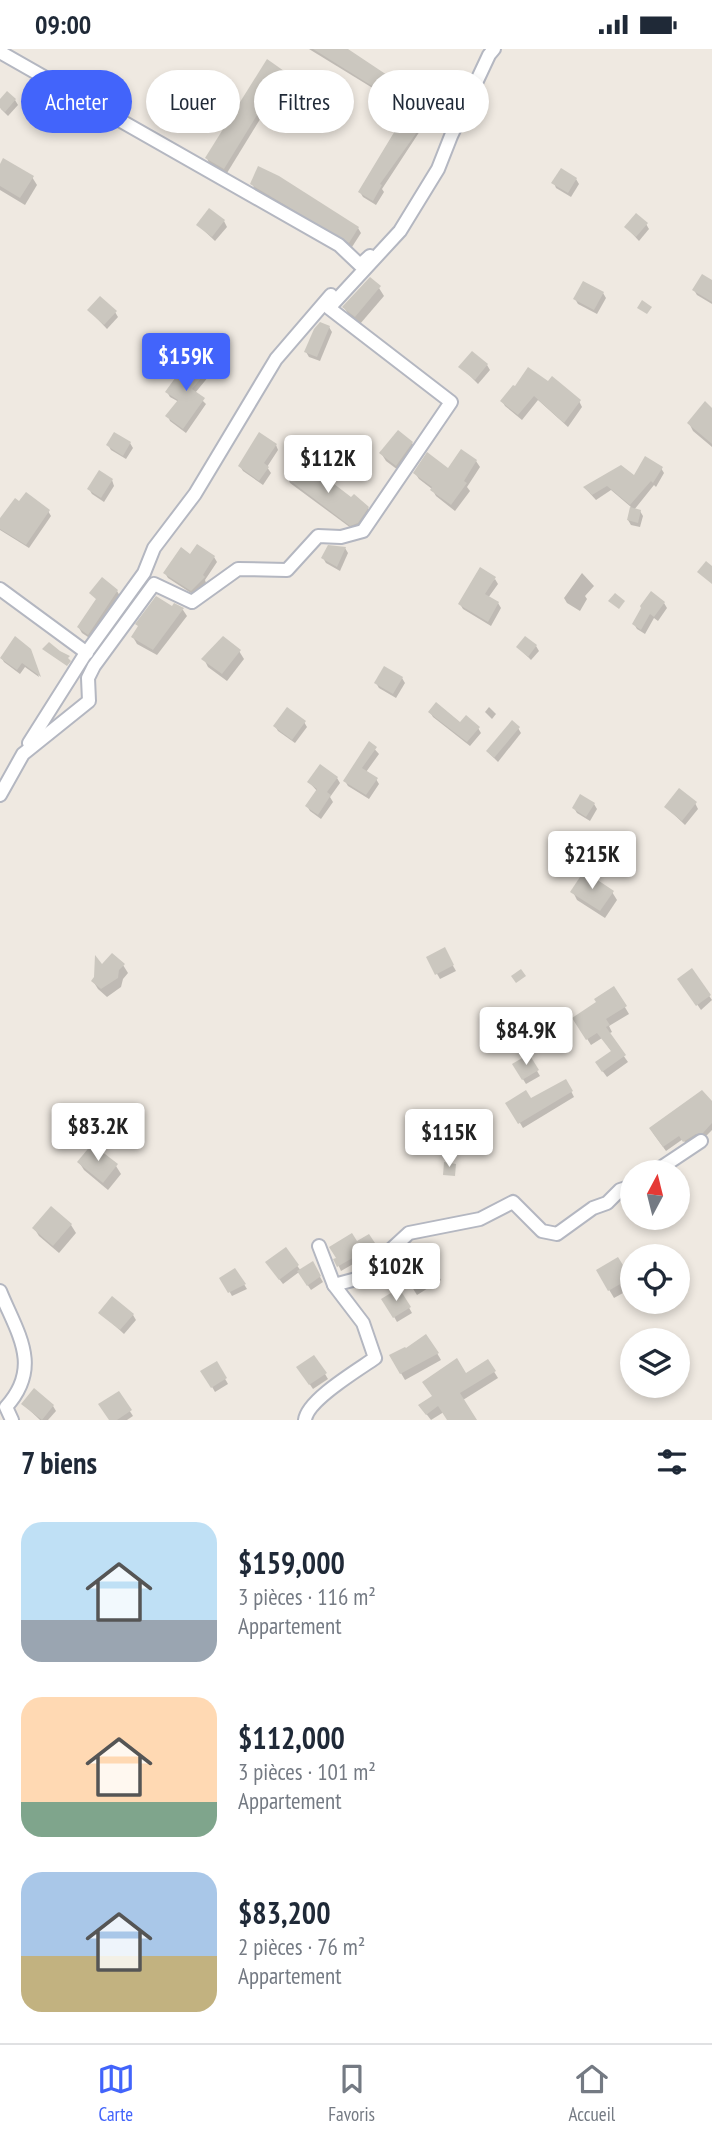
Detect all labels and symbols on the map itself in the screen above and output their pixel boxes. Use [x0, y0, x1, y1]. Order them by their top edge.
pin: $159K [137, 333, 235, 393]
pin: $112K [279, 435, 377, 495]
pin: $215K [543, 831, 641, 891]
pin: $84.9K [469, 1007, 583, 1067]
pin: $83.2K [41, 1103, 155, 1163]
pin: $115K [400, 1109, 498, 1169]
north arrow [620, 1160, 690, 1230]
pin: $102K [347, 1243, 445, 1303]

